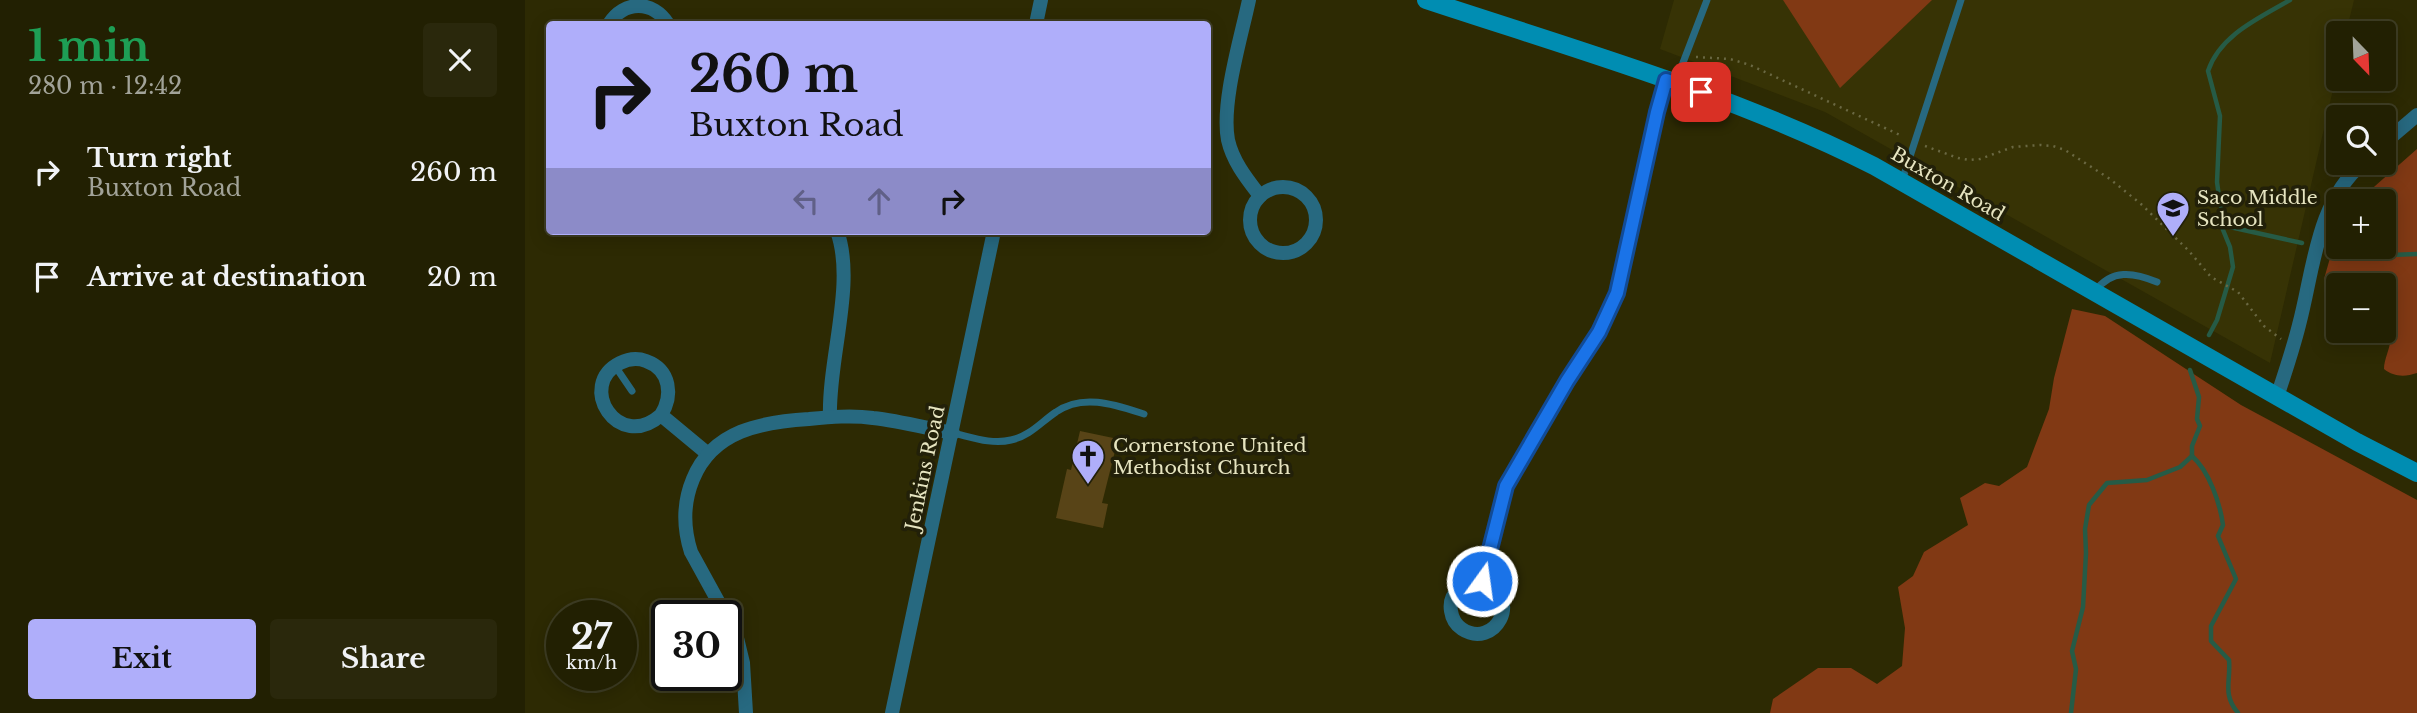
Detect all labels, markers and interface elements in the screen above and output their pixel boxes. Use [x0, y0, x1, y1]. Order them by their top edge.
text: 1 min [28, 20, 150, 72]
north arrow [2326, 21, 2396, 91]
map controls [2326, 21, 2396, 343]
button: close [423, 23, 497, 97]
text: 260 m [689, 44, 858, 105]
icon: right [574, 49, 665, 140]
pin [1671, 62, 1731, 122]
text: 280 m · 12:42 [28, 72, 182, 100]
icon: arrive [1682, 73, 1720, 111]
text: Buxton Road [689, 105, 904, 145]
button: search [2326, 105, 2396, 175]
text: Turn right [87, 142, 232, 174]
street label: Buxton Road [1887, 142, 2009, 226]
icon: right [28, 153, 66, 191]
text: 260 m [410, 156, 497, 188]
text: Buxton Road [87, 174, 241, 202]
icon: left [787, 182, 825, 220]
icon: ahead [860, 182, 898, 220]
icon: right [933, 182, 971, 220]
place label: Saco Middle School [2197, 186, 2318, 231]
school or university icon: Saco Middle School [2154, 189, 2192, 238]
button: + [2326, 189, 2396, 259]
icon: arrive [28, 258, 66, 296]
text: Arrive at destination [87, 261, 367, 293]
text: 20 m [427, 261, 497, 293]
button: − [2326, 273, 2396, 343]
street label: Jenkins Road [900, 403, 949, 535]
place label: Cornerstone United Methodist Church [1113, 434, 1307, 479]
church icon: Cornerstone United Methodist Church [1069, 437, 1107, 486]
position arrow [1445, 544, 1519, 618]
speed limit sign: 30 [651, 600, 742, 691]
text: 27 [571, 615, 612, 658]
button: Exit [28, 619, 256, 699]
button: Share [270, 619, 497, 699]
text: km/h [566, 652, 617, 674]

